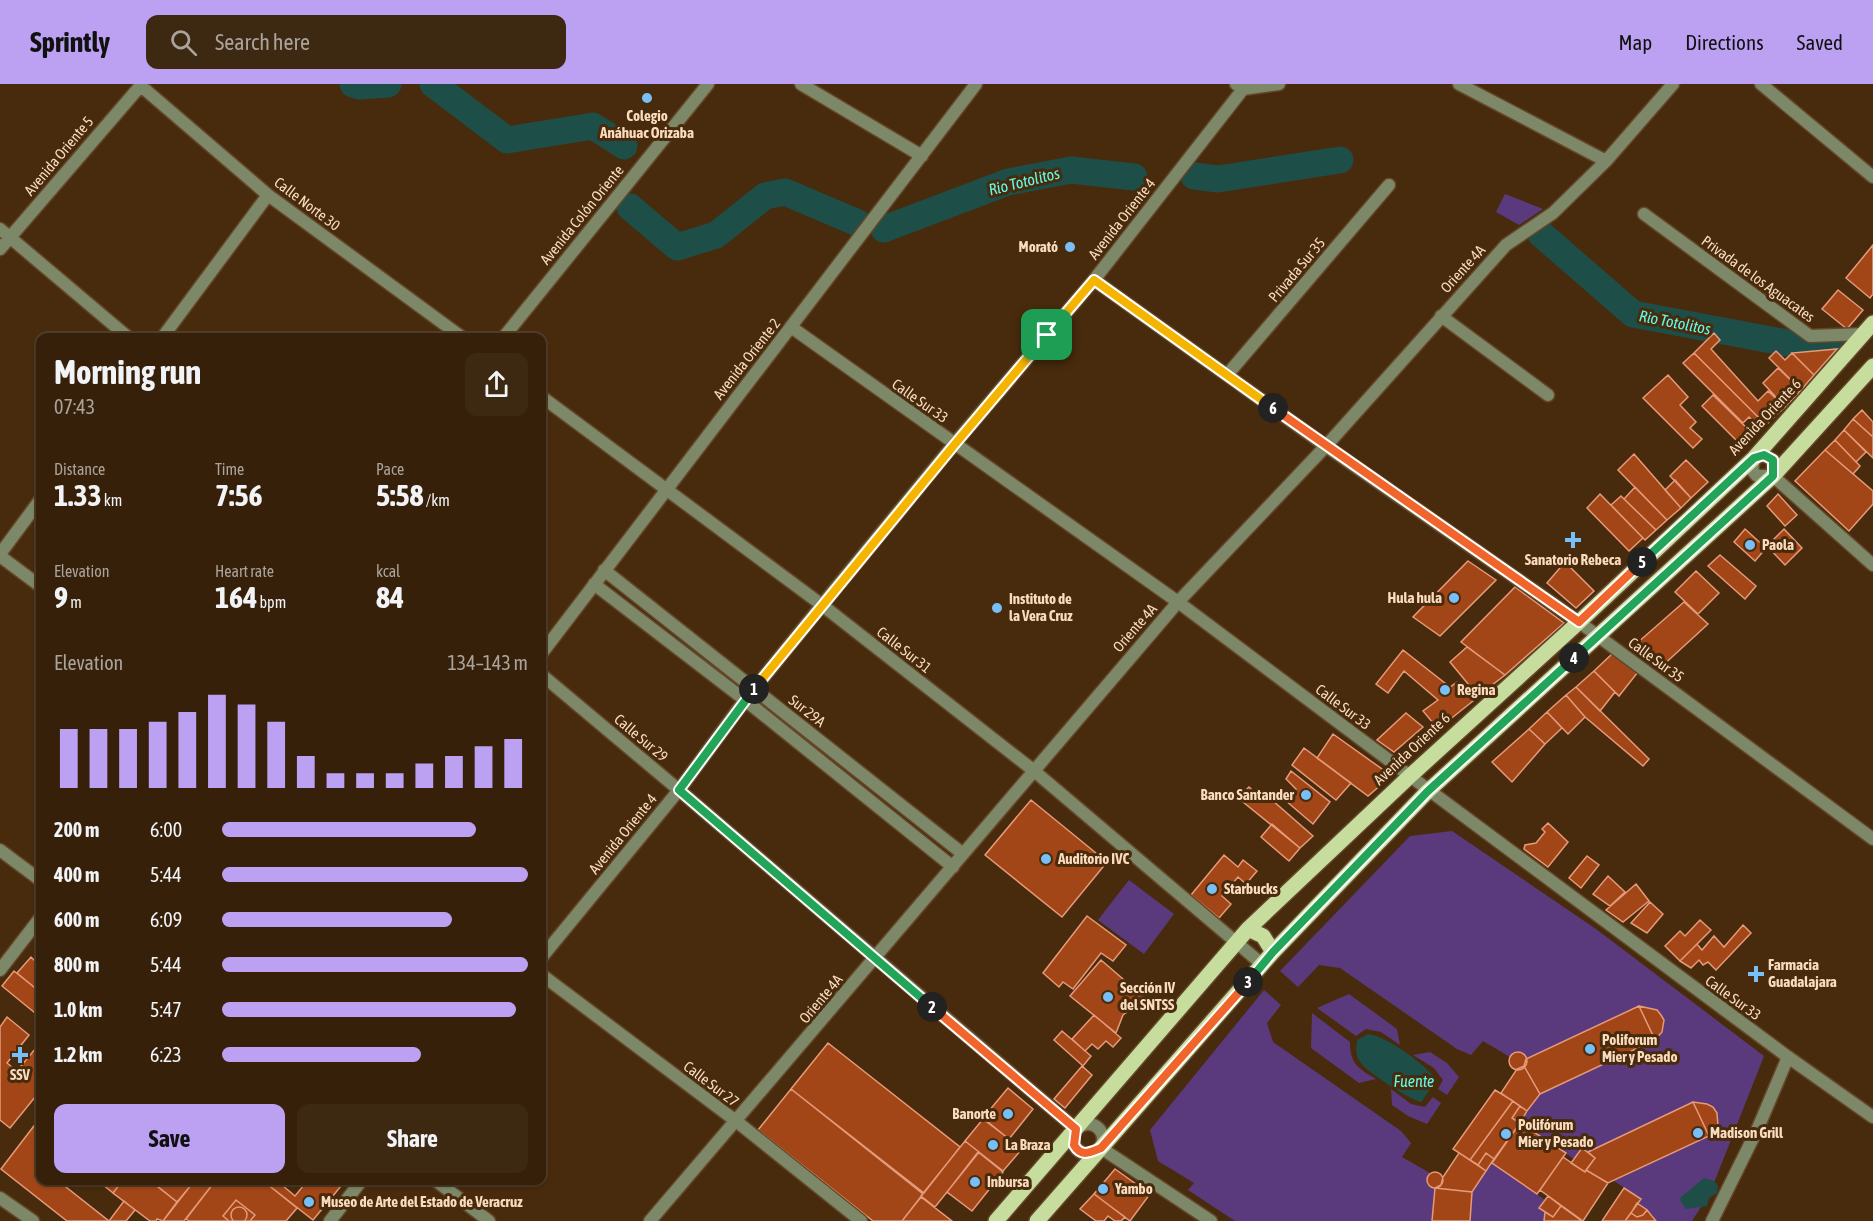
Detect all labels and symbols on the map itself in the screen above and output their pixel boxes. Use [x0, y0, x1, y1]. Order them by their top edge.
marker: Colegio Anáhuac Orizaba [640, 91, 654, 105]
place label: Colegio Anáhuac Orizaba [599, 107, 694, 141]
street label: Avenida Oriente 5 [21, 113, 97, 199]
street label: Avenida Colón Oriente [536, 161, 627, 268]
water label: Rio Totolitos [987, 163, 1062, 199]
street label: Calle Norte 30 [271, 173, 343, 234]
street label: Avenida Oriente 4 [1085, 175, 1158, 262]
street label: Privada de los Aguacates [1699, 232, 1818, 325]
street label: Privada Sur 35 [1265, 234, 1328, 305]
place label: Morató [1019, 238, 1058, 255]
marker: Morató [1063, 240, 1077, 254]
street label: Oriente 4A [1437, 241, 1489, 296]
water label: Rio Totolitos [1638, 306, 1713, 338]
pin [1021, 309, 1072, 360]
street label: Avenida Oriente 2 [710, 315, 783, 402]
street label: Calle Sur 33 [889, 375, 952, 426]
street label: Avenida Oriente 6 [1725, 375, 1804, 458]
pin: 6 [1258, 393, 1288, 423]
marker: Sanatorio Rebeca [1564, 531, 1582, 549]
place label: Paola [1762, 536, 1794, 553]
marker: Paola [1743, 538, 1757, 552]
pin: 5 [1627, 547, 1657, 577]
place label: Sanatorio Rebeca [1525, 551, 1621, 568]
place label: Hula hula [1388, 589, 1442, 606]
place label: Instituto de la Vera Cruz [1009, 590, 1073, 624]
marker: Hula hula [1447, 591, 1461, 605]
street label: Oriente 4A [1109, 600, 1161, 655]
marker: Instituto de la Vera Cruz [990, 601, 1004, 615]
street label: Calle Sur 31 [874, 623, 935, 676]
street label: Calle Sur 35 [1625, 634, 1687, 685]
pin: 4 [1559, 643, 1589, 673]
pin: 1 [739, 674, 769, 704]
street label: Calle Sur 33 [1312, 680, 1374, 733]
place label: Regina [1457, 681, 1495, 698]
marker: Regina [1438, 683, 1452, 697]
street label: Sur 29A [786, 691, 829, 730]
street label: Avenida Oriente 6 [1370, 709, 1453, 788]
street label: Calle Sur 29 [611, 710, 671, 765]
place label: Banco Santander [1201, 786, 1295, 803]
marker: Banco Santander [1299, 788, 1313, 802]
street label: Avenida Oriente 4 [585, 790, 660, 877]
place label: Auditorio IVC [1057, 850, 1129, 867]
marker: Auditorio IVC [1039, 852, 1053, 866]
place label: Starbucks [1224, 880, 1279, 897]
marker: Starbucks [1205, 882, 1219, 896]
place label: Farmacia Guadalajara [1768, 956, 1837, 990]
pin: 3 [1233, 967, 1263, 997]
marker: Farmacia Guadalajara [1749, 967, 1763, 981]
street label: Oriente 4A [795, 970, 846, 1026]
street label: Calle Sur 33 [1702, 972, 1764, 1023]
place label: Sección IV del SNTSS [1120, 979, 1176, 1013]
marker: Sección IV del SNTSS [1101, 990, 1115, 1004]
pin: 2 [917, 992, 947, 1022]
place label: Poliforum Mier y Pesado [1602, 1031, 1677, 1065]
marker: Poliforum Mier y Pesado [1583, 1042, 1597, 1056]
marker: SSV [11, 1046, 29, 1064]
street label: Calle Sur 27 [680, 1057, 742, 1110]
place label: SSV [10, 1066, 31, 1083]
water label: Fuente [1394, 1072, 1434, 1090]
place label: Banorte [952, 1105, 996, 1122]
marker: Banorte [1001, 1107, 1015, 1121]
place label: Polifórum Mier y Pesado [1518, 1116, 1593, 1150]
place label: Madison Grill [1710, 1124, 1784, 1141]
marker: Madison Grill [1691, 1126, 1705, 1140]
marker: Polifórum Mier y Pesado [1499, 1127, 1513, 1141]
place label: La Braza [1005, 1136, 1050, 1153]
marker: La Braza [986, 1138, 1000, 1152]
place label: Inbursa [987, 1173, 1029, 1190]
marker: Inbursa [968, 1175, 982, 1189]
place label: Yambo [1114, 1180, 1153, 1197]
marker: Yambo [1096, 1182, 1110, 1196]
place label: Museo de Arte del Estado de Veracruz [321, 1193, 523, 1210]
marker: Museo de Arte del Estado de Veracruz [302, 1195, 316, 1209]

